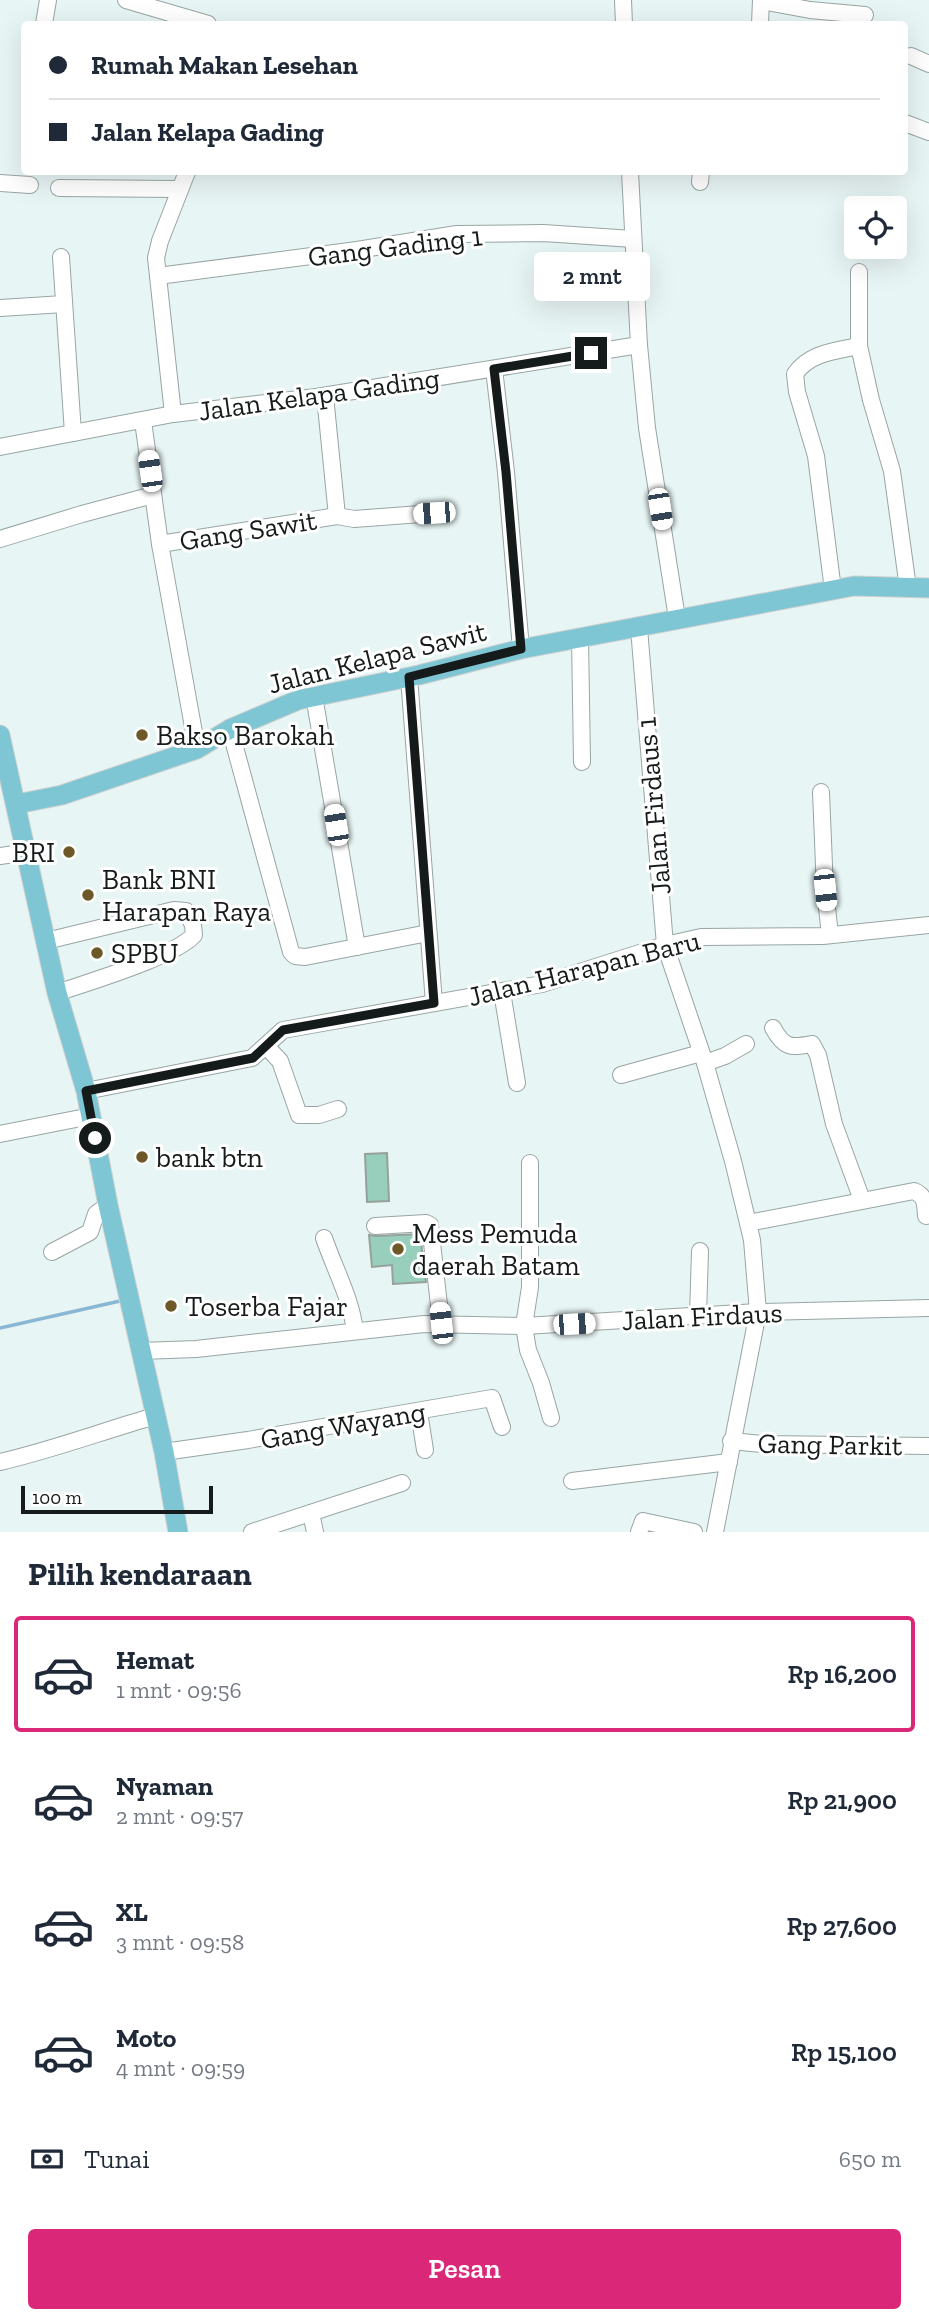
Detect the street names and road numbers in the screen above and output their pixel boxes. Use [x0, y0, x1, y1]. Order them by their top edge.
street label: Gang Gading 1 [306, 219, 484, 274]
street label: Jalan Kelapa Gading [196, 361, 442, 428]
street label: Gang Sawit [177, 503, 320, 558]
street label: Jalan Kelapa Sawit [265, 614, 490, 701]
street label: Jalan Firdaus 1 [629, 716, 678, 896]
street label: Jalan Harapan Baru [465, 924, 704, 1013]
street label: Jalan Firdaus [621, 1296, 783, 1337]
street label: Gang Wayang [258, 1395, 428, 1456]
street label: Gang Parkit [757, 1427, 903, 1462]

